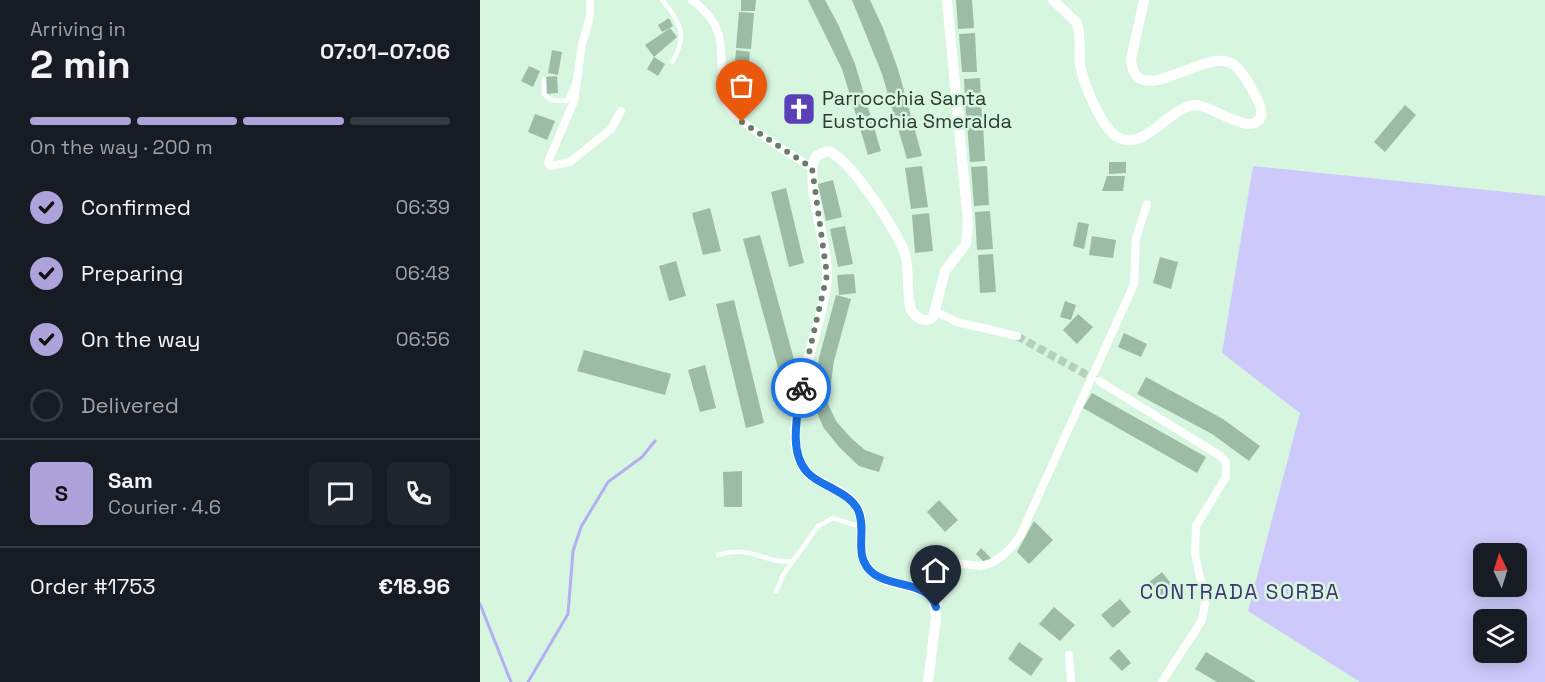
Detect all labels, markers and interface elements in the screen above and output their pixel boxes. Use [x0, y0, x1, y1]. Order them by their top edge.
text: Arriving in [30, 16, 126, 42]
text: 07:01–07:06 [320, 37, 450, 65]
text: 2 min [30, 40, 131, 89]
pin [716, 60, 767, 122]
icon: bag [725, 69, 758, 102]
place label: Parrocchia Santa Eustochia Smeralda [822, 85, 1012, 134]
church icon: Parrocchia Santa Eustochia Smeralda [781, 91, 817, 127]
text: On the way · 200 m [30, 134, 213, 160]
icon: check [30, 191, 63, 224]
text: Confirmed [81, 193, 191, 221]
text: 06:39 [396, 194, 450, 220]
icon: check [30, 257, 63, 290]
text: Preparing [81, 259, 183, 287]
text: 06:48 [395, 260, 450, 286]
icon: check [30, 323, 63, 356]
text: On the way [81, 325, 200, 353]
text: 06:56 [396, 326, 450, 352]
courier [771, 358, 831, 418]
icon: bike [785, 372, 818, 405]
text: Delivered [81, 391, 179, 419]
button: chat [309, 462, 372, 525]
button: phone [387, 462, 450, 525]
text: Sam [108, 466, 153, 494]
text: S [55, 479, 68, 507]
text: Courier · 4.6 [108, 494, 221, 520]
north arrow [1473, 543, 1527, 597]
map controls [1473, 543, 1527, 663]
pin [910, 545, 961, 607]
icon: home [919, 554, 952, 587]
text: Order #1753 [30, 572, 156, 600]
text: €18.96 [378, 572, 450, 600]
district label: CONTRADA SORBA [1140, 578, 1340, 605]
button: layers [1473, 609, 1527, 663]

